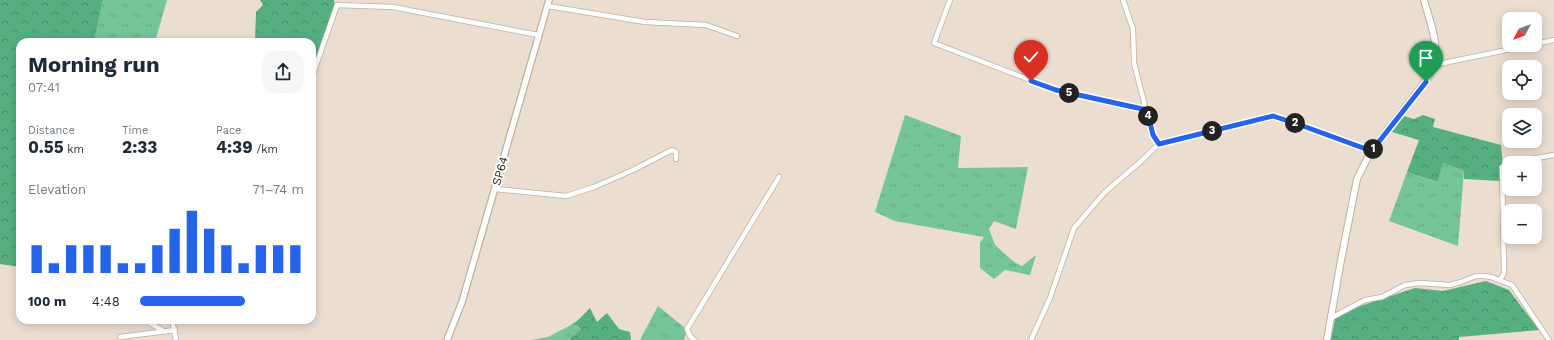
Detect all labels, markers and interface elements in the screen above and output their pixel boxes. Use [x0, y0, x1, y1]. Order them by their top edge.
north arrow [1502, 12, 1542, 52]
map controls [1502, 12, 1542, 244]
pin [1014, 40, 1048, 81]
pin [1409, 41, 1443, 82]
icon: check [1020, 46, 1042, 68]
icon: arrive [1415, 47, 1437, 69]
button: share [262, 51, 304, 93]
text: Morning run [28, 52, 160, 77]
button: locate [1502, 60, 1542, 100]
text: 07:41 [28, 80, 60, 95]
pin: 5 [1059, 83, 1079, 103]
text: 5 [1066, 86, 1072, 99]
pin: 4 [1138, 106, 1158, 126]
button: layers [1502, 108, 1542, 148]
text: 4 [1144, 109, 1152, 122]
pin: 2 [1285, 113, 1305, 133]
text: 2 [1292, 116, 1298, 129]
pin: 3 [1202, 121, 1222, 141]
text: Distance [28, 124, 75, 137]
text: Time [122, 124, 148, 137]
text: Pace [216, 124, 241, 137]
text: 3 [1209, 124, 1215, 137]
text: 0.55 [28, 137, 64, 157]
text: 2:33 [122, 137, 157, 157]
text: 4:39 [216, 137, 253, 157]
pin: 1 [1363, 139, 1383, 159]
text: 1 [1371, 142, 1375, 155]
text: km [64, 143, 84, 156]
text: /km [253, 143, 278, 156]
street label: SP64 [489, 155, 511, 187]
button: + [1502, 156, 1542, 196]
text: Elevation [28, 182, 86, 197]
text: 71–74 m [253, 182, 304, 197]
button: − [1502, 204, 1542, 244]
text: 100 m [28, 294, 66, 309]
text: 4:48 [92, 294, 120, 309]

